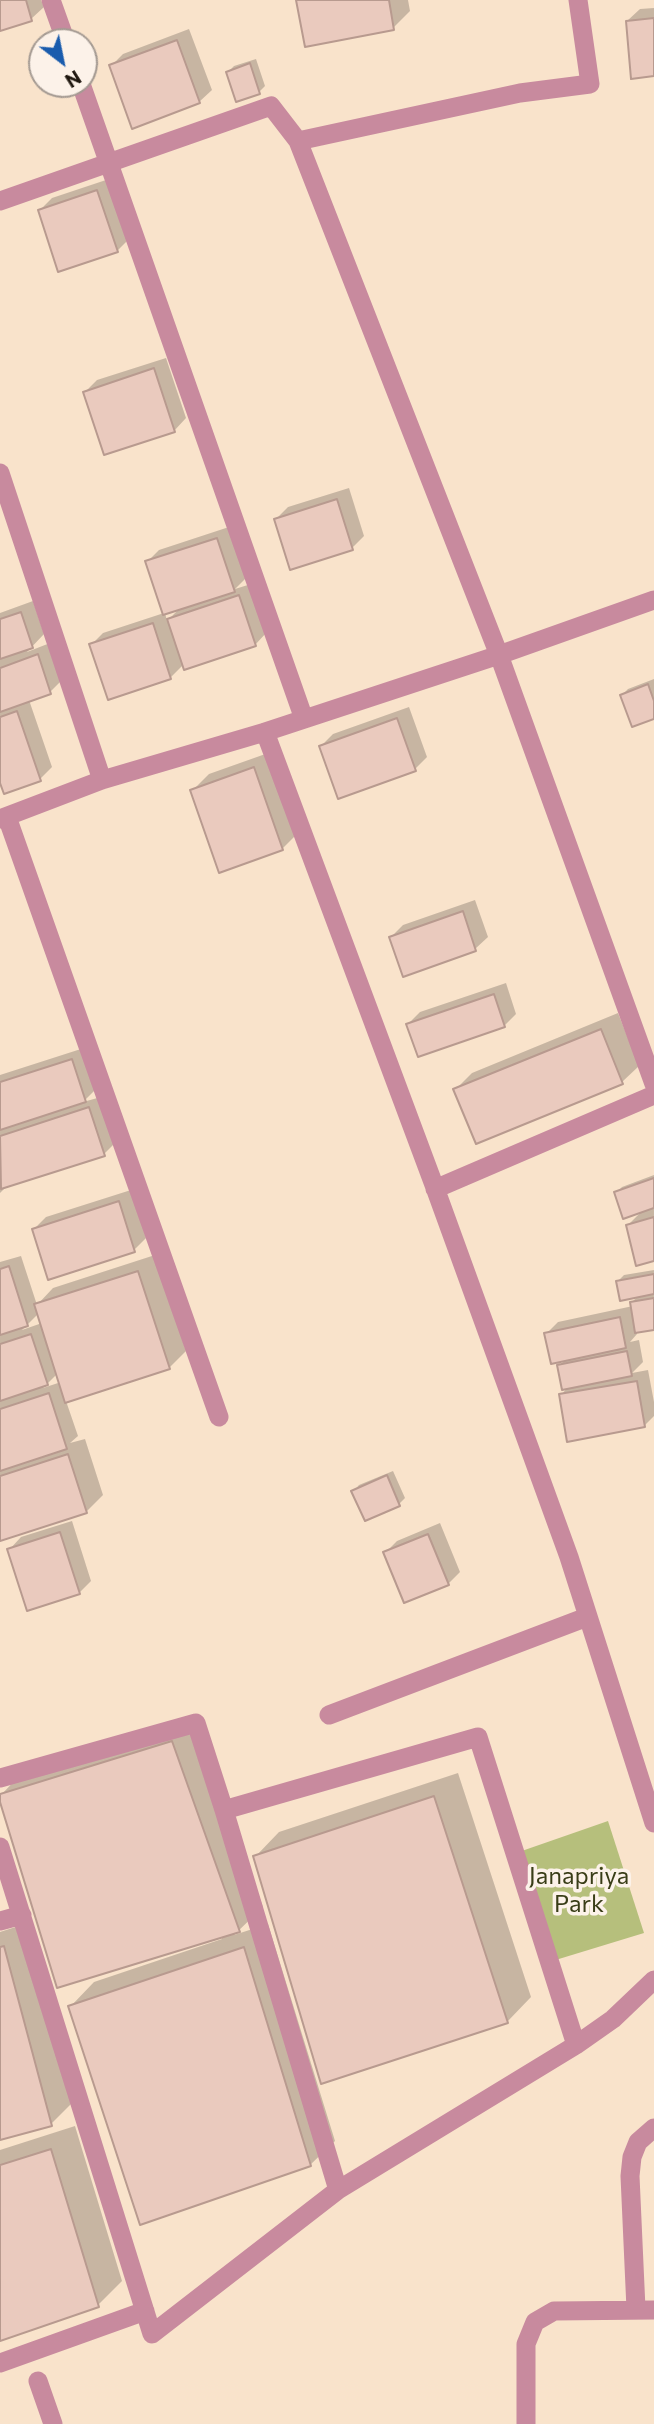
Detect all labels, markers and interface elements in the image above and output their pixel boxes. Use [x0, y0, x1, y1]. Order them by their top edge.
north arrow [28, 28, 98, 98]
text: N [61, 66, 85, 93]
park label: Janapriya Park [529, 1862, 629, 1918]

